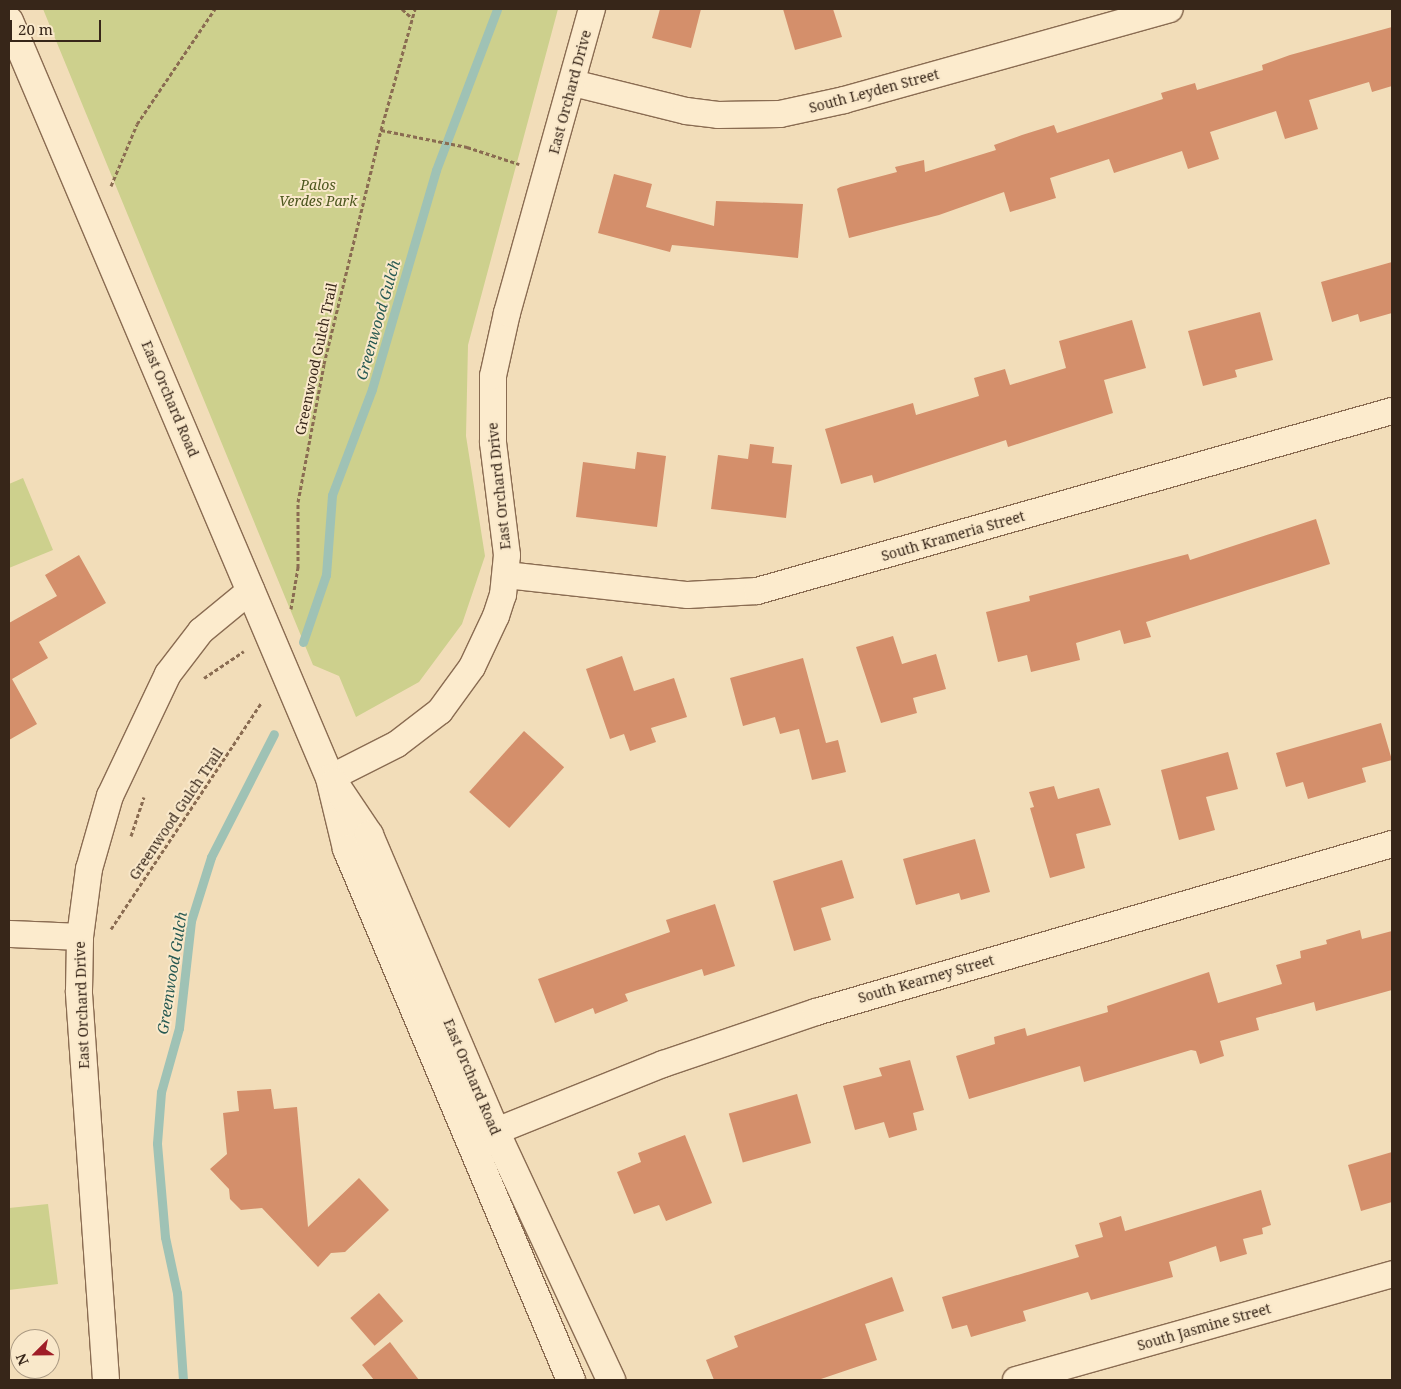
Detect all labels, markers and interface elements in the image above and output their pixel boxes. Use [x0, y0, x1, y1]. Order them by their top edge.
scale bar [12, 10, 104, 42]
text: 20 m [18, 19, 53, 39]
street label: East Orchard Drive [545, 28, 595, 156]
street label: South Leyden Street [807, 66, 941, 116]
park label: Palos Verdes Park [279, 177, 357, 210]
water label: Greenwood Gulch [352, 258, 404, 382]
street label: Greenwood Gulch Trail [292, 281, 340, 437]
street label: East Orchard Road [138, 338, 202, 460]
street label: East Orchard Drive [484, 422, 514, 550]
street label: South Krameria Street [879, 507, 1027, 565]
street label: Greenwood Gulch Trail [126, 745, 226, 883]
water label: Greenwood Gulch [153, 910, 191, 1036]
street label: East Orchard Drive [71, 941, 93, 1069]
street label: South Kearney Street [856, 952, 996, 1006]
street label: East Orchard Road [440, 1016, 504, 1138]
street label: South Jasmine Street [1135, 1300, 1273, 1354]
north arrow [10, 1329, 60, 1379]
text: N [11, 1351, 33, 1368]

